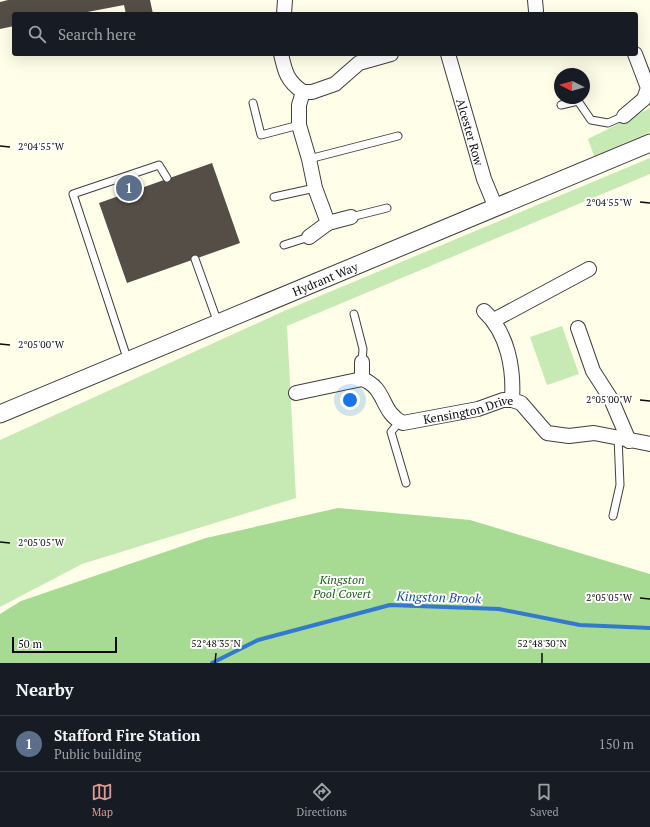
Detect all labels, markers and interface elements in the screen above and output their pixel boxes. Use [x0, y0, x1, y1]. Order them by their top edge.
search box [12, 12, 638, 56]
icon: search [26, 23, 48, 45]
text: Search here [58, 24, 136, 44]
north arrow [554, 68, 590, 104]
street label: Alcester Row [454, 97, 487, 167]
text: 2°04'55"W [18, 140, 65, 153]
pin: 1 [116, 173, 142, 203]
text: 2°04'55"W [586, 196, 633, 209]
street label: Hydrant Way [290, 258, 361, 299]
text: 2°05'00"W [18, 338, 65, 351]
your location [340, 390, 360, 410]
street label: Kensington Drive [422, 393, 513, 427]
text: 2°05'00"W [586, 393, 633, 406]
text: 2°05'05"W [18, 536, 65, 549]
park label: Kingston Pool Covert [312, 572, 372, 601]
water label: Kingston Brook [395, 586, 482, 607]
text: 2°05'05"W [586, 591, 633, 604]
scale bar [12, 635, 117, 654]
text: 50 m [18, 637, 42, 651]
text: 52°48'35"N [191, 637, 241, 650]
text: 52°48'30"N [517, 637, 567, 650]
text: Nearby [16, 678, 74, 701]
text: Stafford Fire Station [54, 725, 200, 745]
text: 1 [25, 735, 33, 753]
text: 150 m [599, 735, 634, 753]
text: Public building [54, 745, 141, 763]
tab: Map [91, 781, 113, 819]
tab: Directions [296, 781, 347, 819]
tab: Saved [530, 781, 559, 819]

